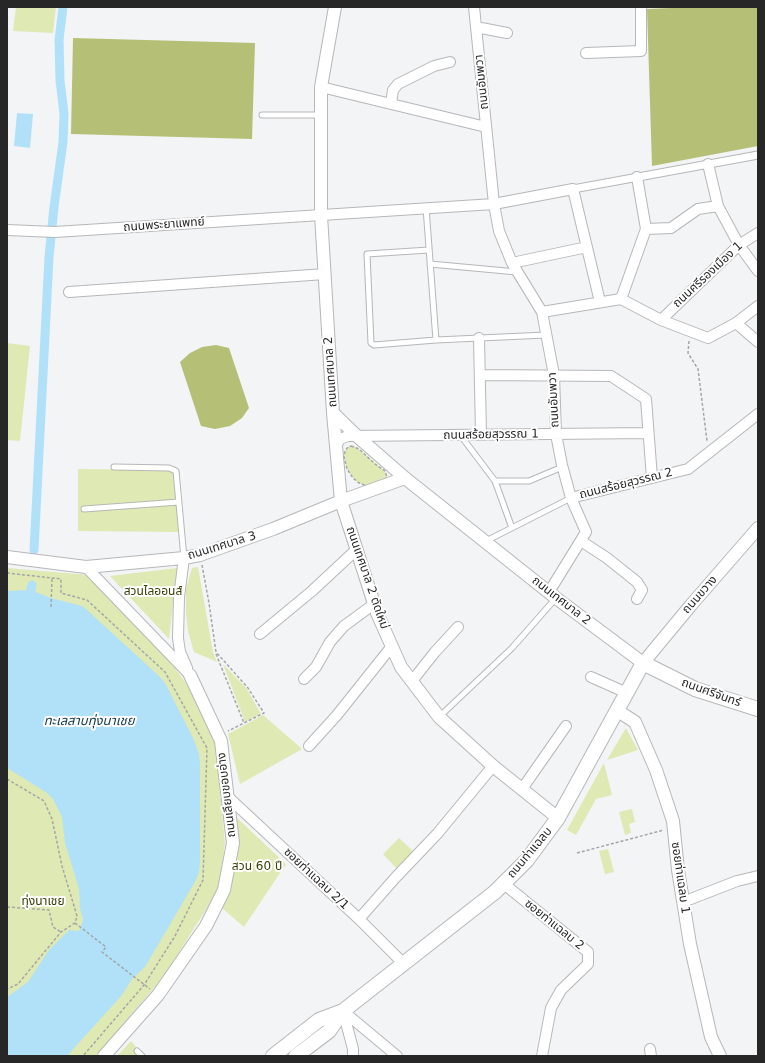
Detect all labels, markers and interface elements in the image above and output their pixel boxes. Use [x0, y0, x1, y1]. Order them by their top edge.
street label: ถนนอัมพวา [472, 54, 492, 110]
street label: ถนนพระยาแพทย์ [123, 215, 205, 235]
street label: ถนนศรีรองเมือง 1 [670, 239, 746, 311]
street label: ถนนเทศบาล 2 [321, 336, 341, 408]
street label: ถนนอัมพวา [545, 372, 563, 428]
street label: ถนนสร้อยสุวรรณ 1 [443, 427, 539, 443]
street label: ถนนสร้อยสุวรรณ 2 [578, 465, 674, 503]
street label: ถนนเทศบาล 2 ตัดใหม่ [343, 525, 391, 631]
street label: ถนนเทศบาล 3 [186, 529, 258, 563]
street label: ถนนขวาง [680, 573, 720, 617]
street label: ถนนเทศบาล 2 [529, 574, 593, 628]
park label: สวนไลออนส์ [124, 585, 182, 599]
street label: ถนนศรีจันทร์ [679, 676, 743, 710]
water label: ทะเลสาบทุ่งนาเชย [44, 714, 134, 730]
street label: ถนนเลียบขอบอ่าง [215, 752, 239, 838]
street label: ถนนท่าแฉลบ [505, 825, 555, 881]
street label: ซอยท่าแฉลบ 1 [668, 841, 692, 915]
street label: ซอยท่าแฉลบ 2/1 [280, 845, 352, 913]
park label: สวน 60 ปี [232, 860, 282, 874]
park label: ทุ่งนาเชย [21, 895, 65, 909]
street label: ซอยท่าแฉลบ 2 [521, 897, 587, 953]

